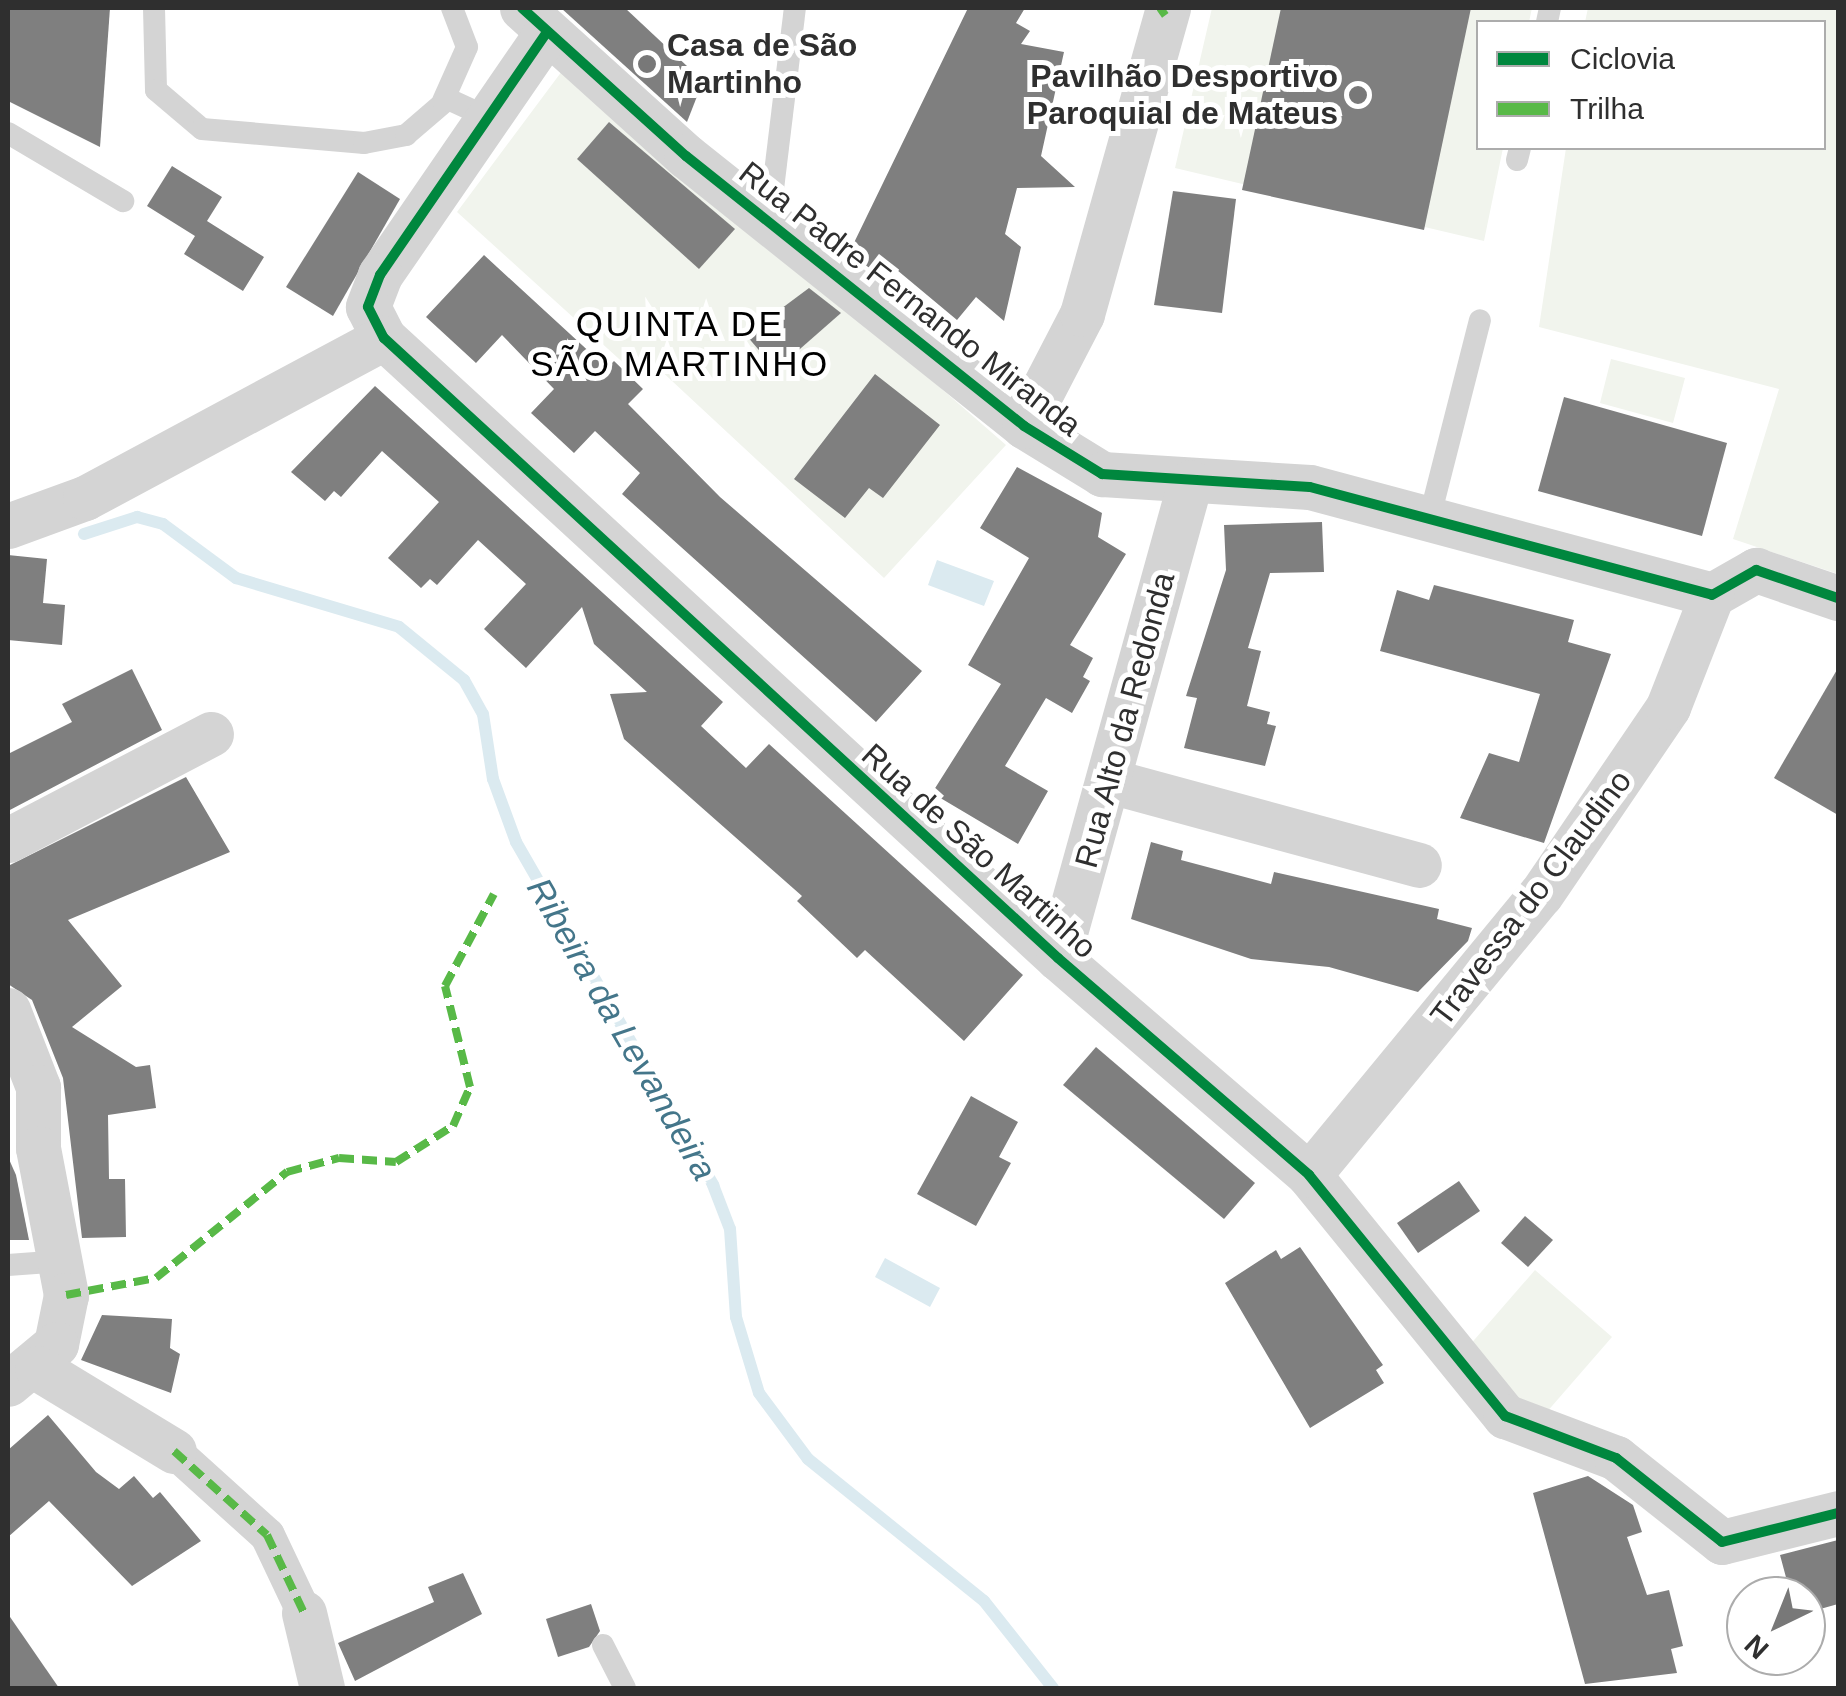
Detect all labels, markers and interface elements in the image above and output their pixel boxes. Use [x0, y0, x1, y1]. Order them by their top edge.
legend [1476, 20, 1826, 150]
place label: Casa de São Martinho [667, 27, 857, 102]
text: Ciclovia [1570, 42, 1675, 75]
marker: Casa de São Martinho [636, 53, 658, 75]
place label: Pavilhão Desportivo Paroquial de Mateus [1027, 58, 1338, 133]
marker: Pavilhão Desportivo Paroquial de Mateus [1347, 84, 1369, 106]
text: Trilha [1570, 92, 1644, 125]
street label: Rua Padre Fernando Miranda [731, 154, 1089, 444]
district label: QUINTA DE SÃO MARTINHO [530, 303, 830, 385]
street label: Rua Alto da Redonda [1067, 567, 1183, 873]
street label: Rua de São Martinho [854, 736, 1104, 966]
street label: Travessa do Claudino [1422, 763, 1640, 1033]
water label: Ribeira da Levandeira [518, 870, 726, 1188]
north arrow [1726, 1576, 1826, 1676]
text: N [1739, 1629, 1775, 1665]

